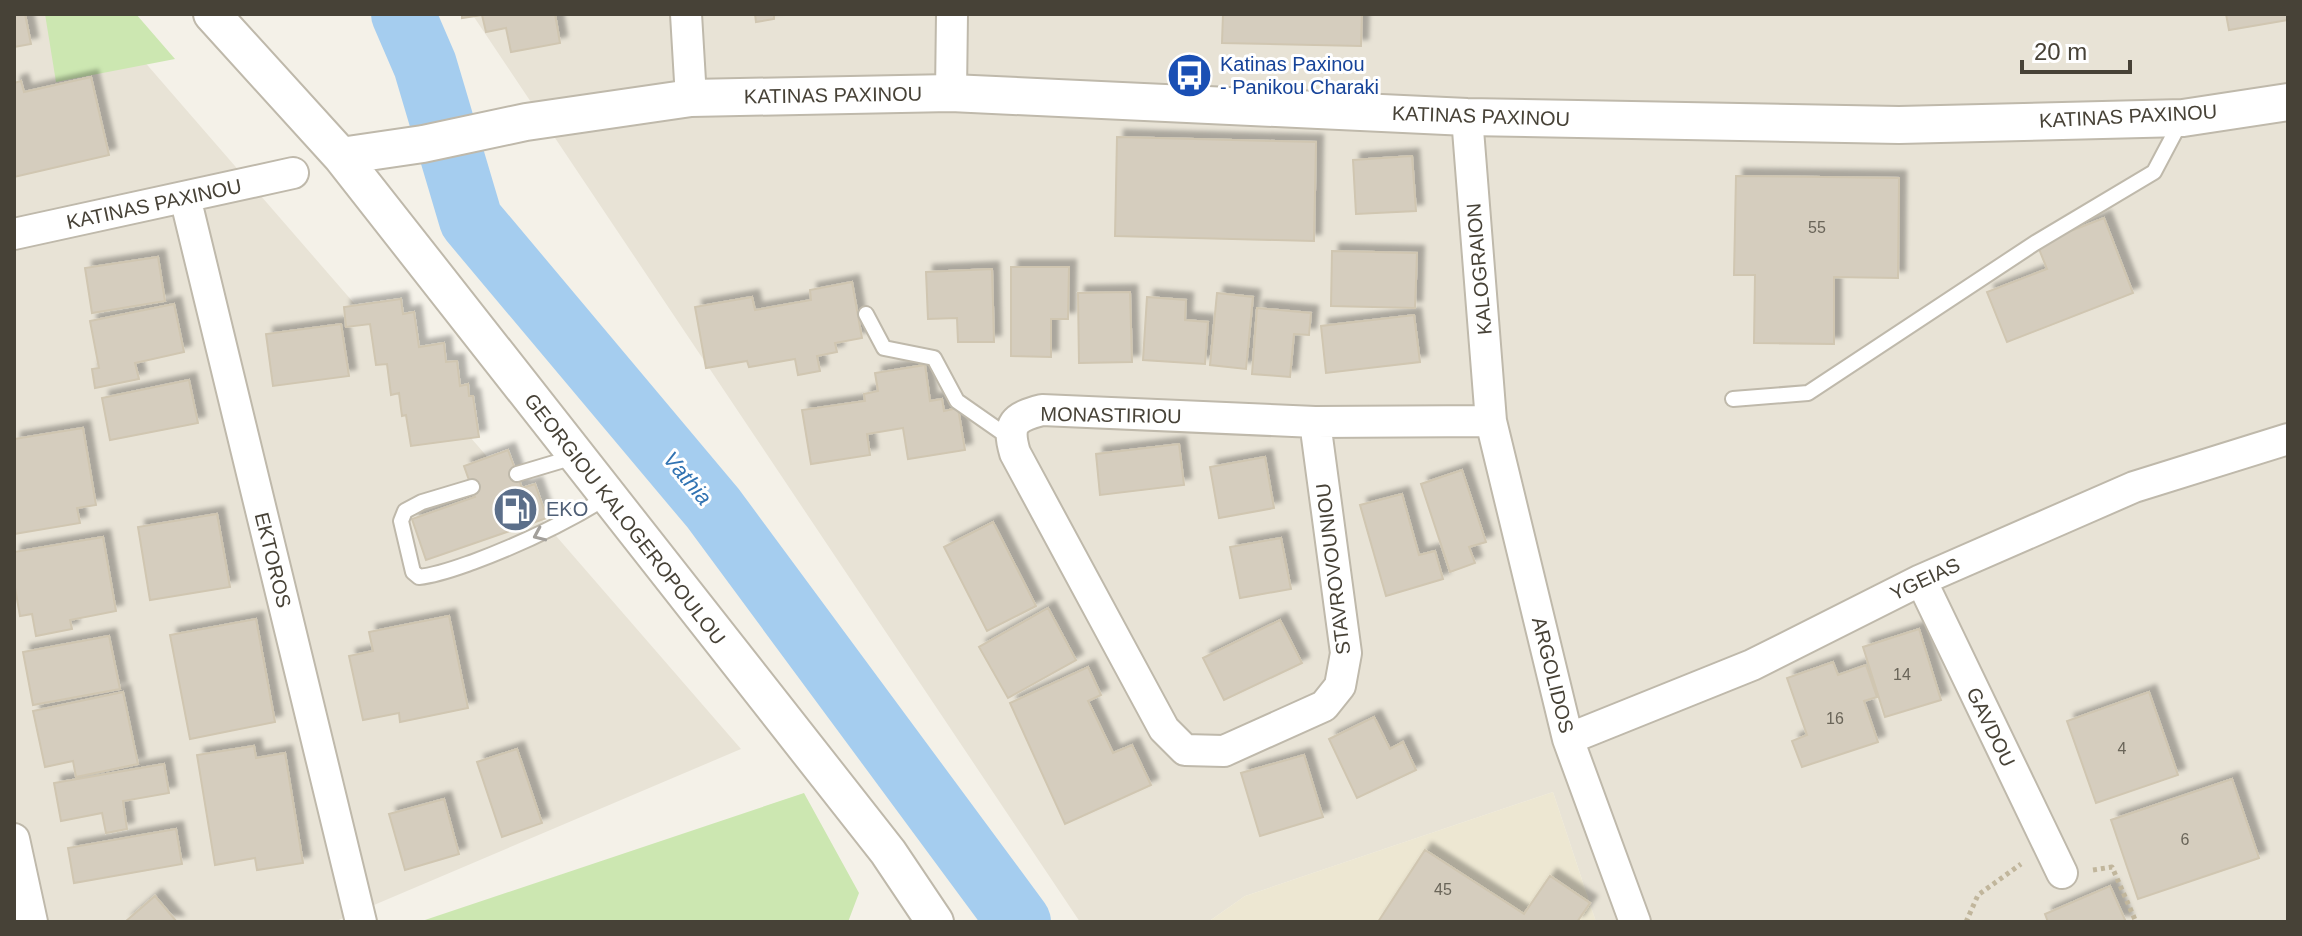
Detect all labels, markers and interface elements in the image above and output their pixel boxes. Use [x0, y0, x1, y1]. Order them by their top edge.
scale bar [2022, 24, 2130, 74]
text: 20 m [2034, 38, 2087, 65]
bus stop icon: Katinas Paxinou - Panikou Charaki [1165, 52, 1213, 100]
place label: Katinas Paxinou - Panikou Charaki [1220, 53, 1379, 98]
street label: KATINAS PAXINOU [744, 82, 922, 108]
street label: KATINAS PAXINOU [2038, 100, 2218, 132]
street label: KATINAS PAXINOU [1392, 102, 1570, 130]
street label: KATINAS PAXINOU [65, 175, 243, 233]
street label: KALOGRAION [1462, 202, 1496, 336]
house number: 55 [1808, 219, 1826, 236]
street label: GEORGIOU KALOGEROPOULOU [520, 389, 730, 649]
street label: MONASTIRIOU [1040, 403, 1182, 427]
water label: Vathia [658, 447, 717, 510]
street label: STAVROVOUNIOU [1312, 482, 1354, 656]
fuel station icon: EKO [491, 485, 539, 533]
place label: EKO [546, 498, 588, 520]
street label: EKTOROS [251, 510, 295, 610]
one-way arrow [533, 525, 548, 541]
street label: YGEIAS [1887, 553, 1963, 605]
street label: ARGOLIDOS [1528, 615, 1578, 735]
house number: 14 [1893, 666, 1911, 683]
street label: GAVDOU [1962, 684, 2020, 770]
house number: 16 [1826, 710, 1844, 727]
house number: 4 [2118, 740, 2127, 757]
house number: 6 [2181, 831, 2190, 848]
house number: 45 [1434, 881, 1452, 898]

